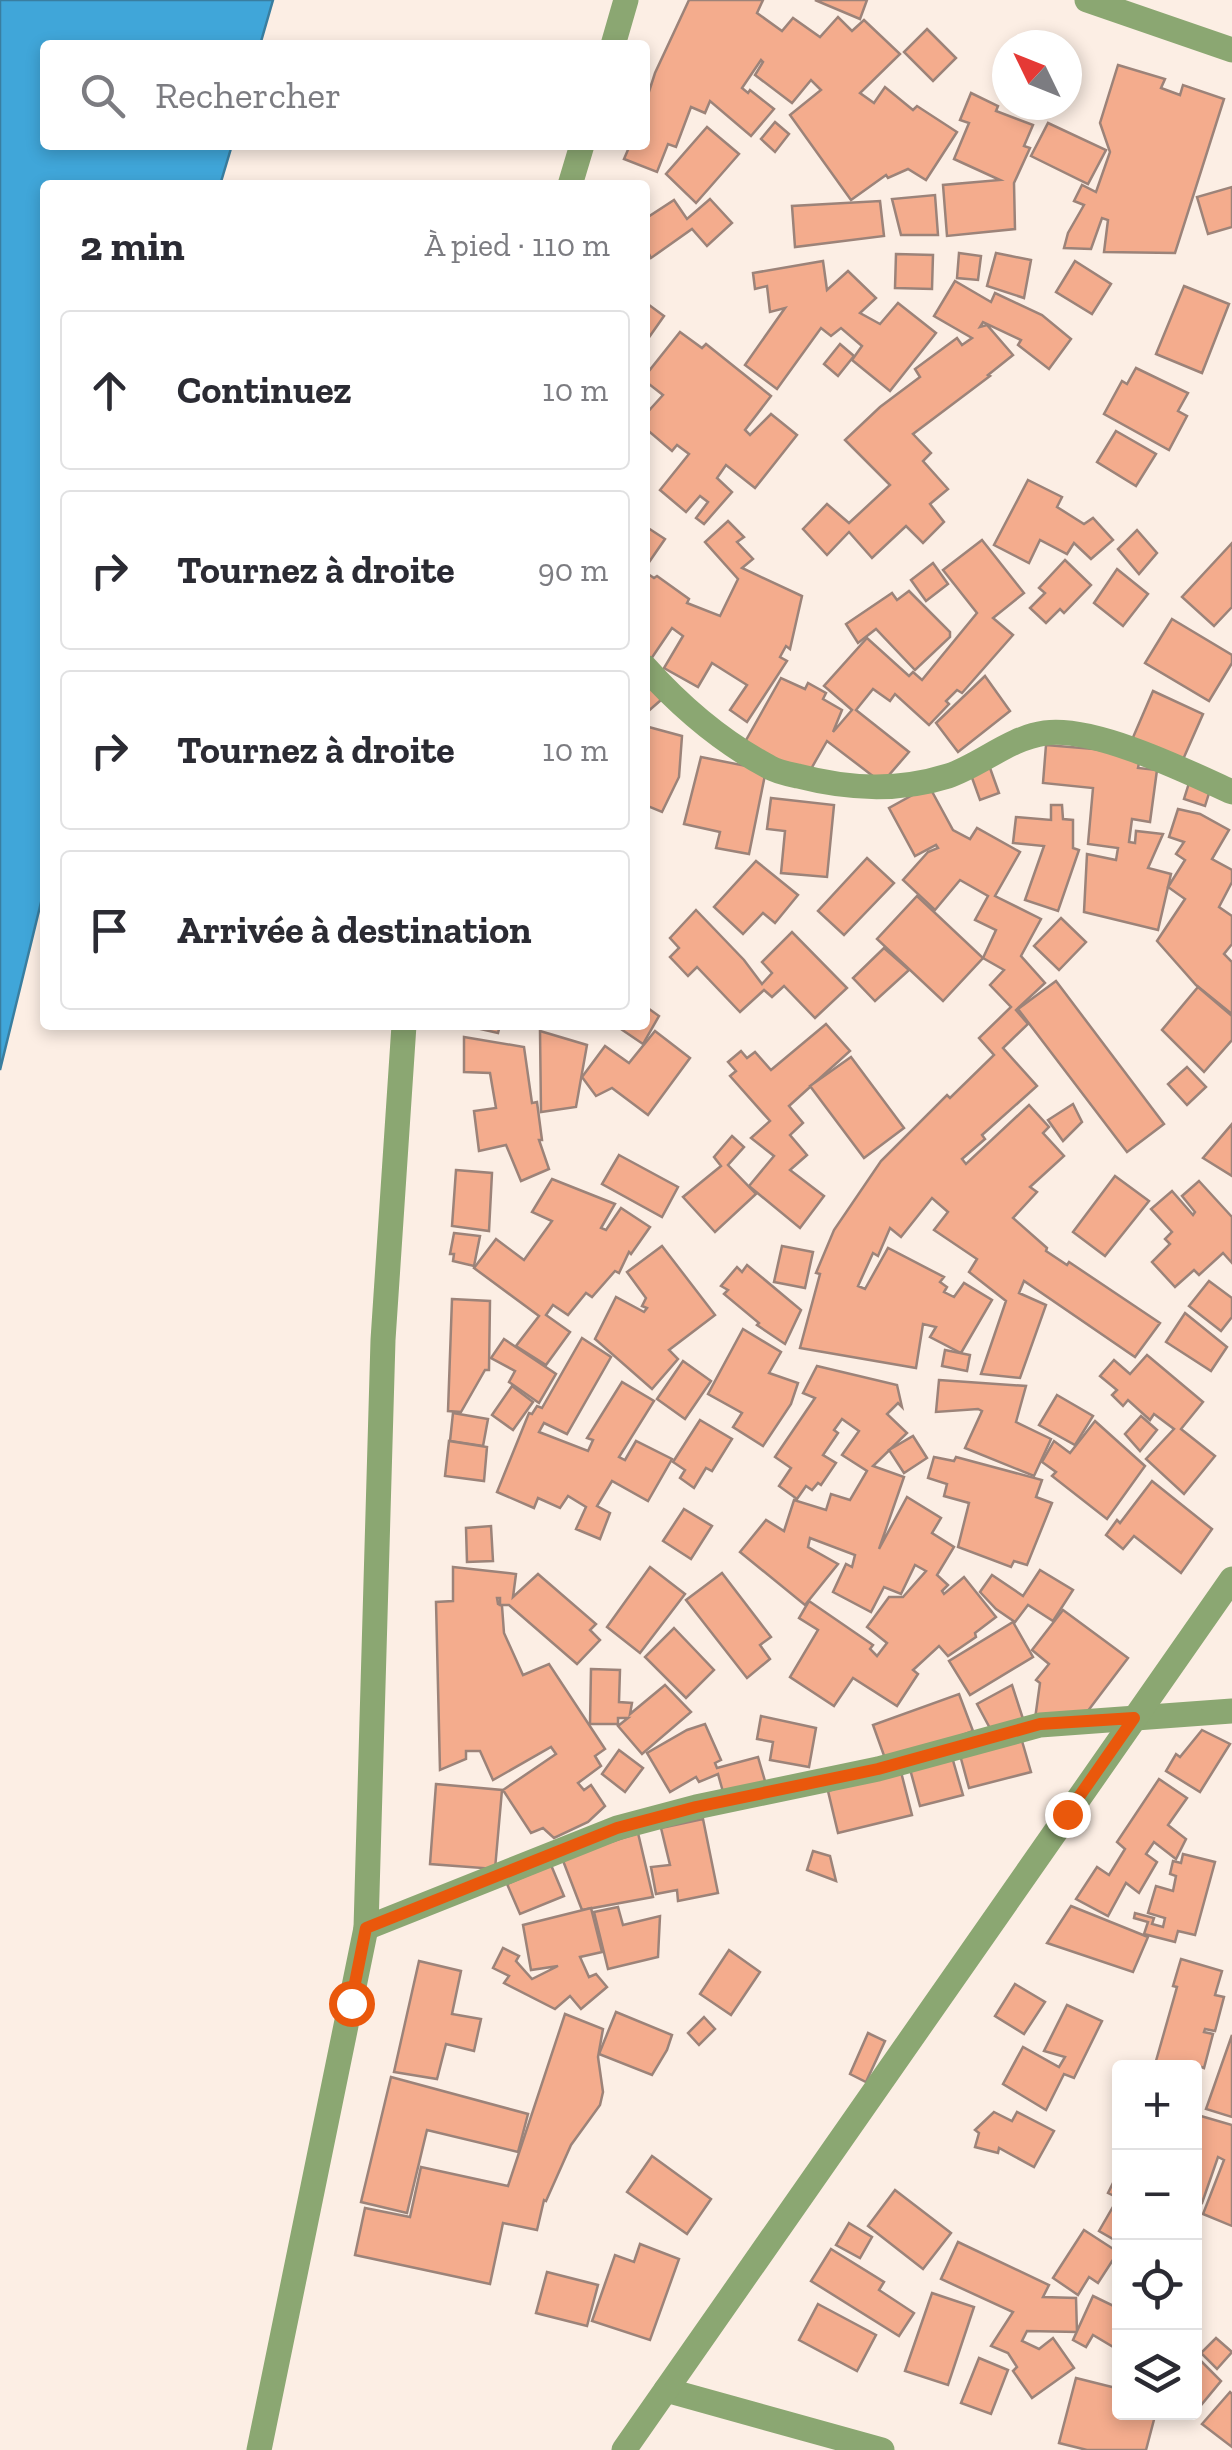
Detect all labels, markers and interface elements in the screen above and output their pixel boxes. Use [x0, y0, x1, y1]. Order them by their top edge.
north arrow [992, 30, 1082, 120]
search box [40, 40, 650, 150]
icon: search [75, 68, 130, 123]
text: Rechercher [155, 72, 341, 118]
text: 2 min [80, 220, 185, 271]
text: À pied · 110 m [424, 226, 610, 264]
icon: ahead [82, 363, 137, 418]
text: Continuez [177, 367, 352, 413]
text: 10 m [542, 371, 608, 409]
icon: right [82, 543, 137, 598]
text: Tournez à droite [177, 547, 455, 593]
text: 90 m [538, 551, 608, 589]
icon: right [82, 723, 137, 778]
text: Tournez à droite [177, 727, 455, 773]
text: 10 m [542, 731, 608, 769]
icon: arrive [82, 903, 137, 958]
text: Arrivée à destination [177, 907, 532, 953]
route end [1045, 1792, 1091, 1838]
route start [329, 1981, 375, 2027]
map controls [1112, 2060, 1202, 2420]
button: + [1112, 2060, 1202, 2150]
button: − [1112, 2150, 1202, 2240]
button: locate [1112, 2240, 1202, 2330]
button: layers [1112, 2330, 1202, 2420]

